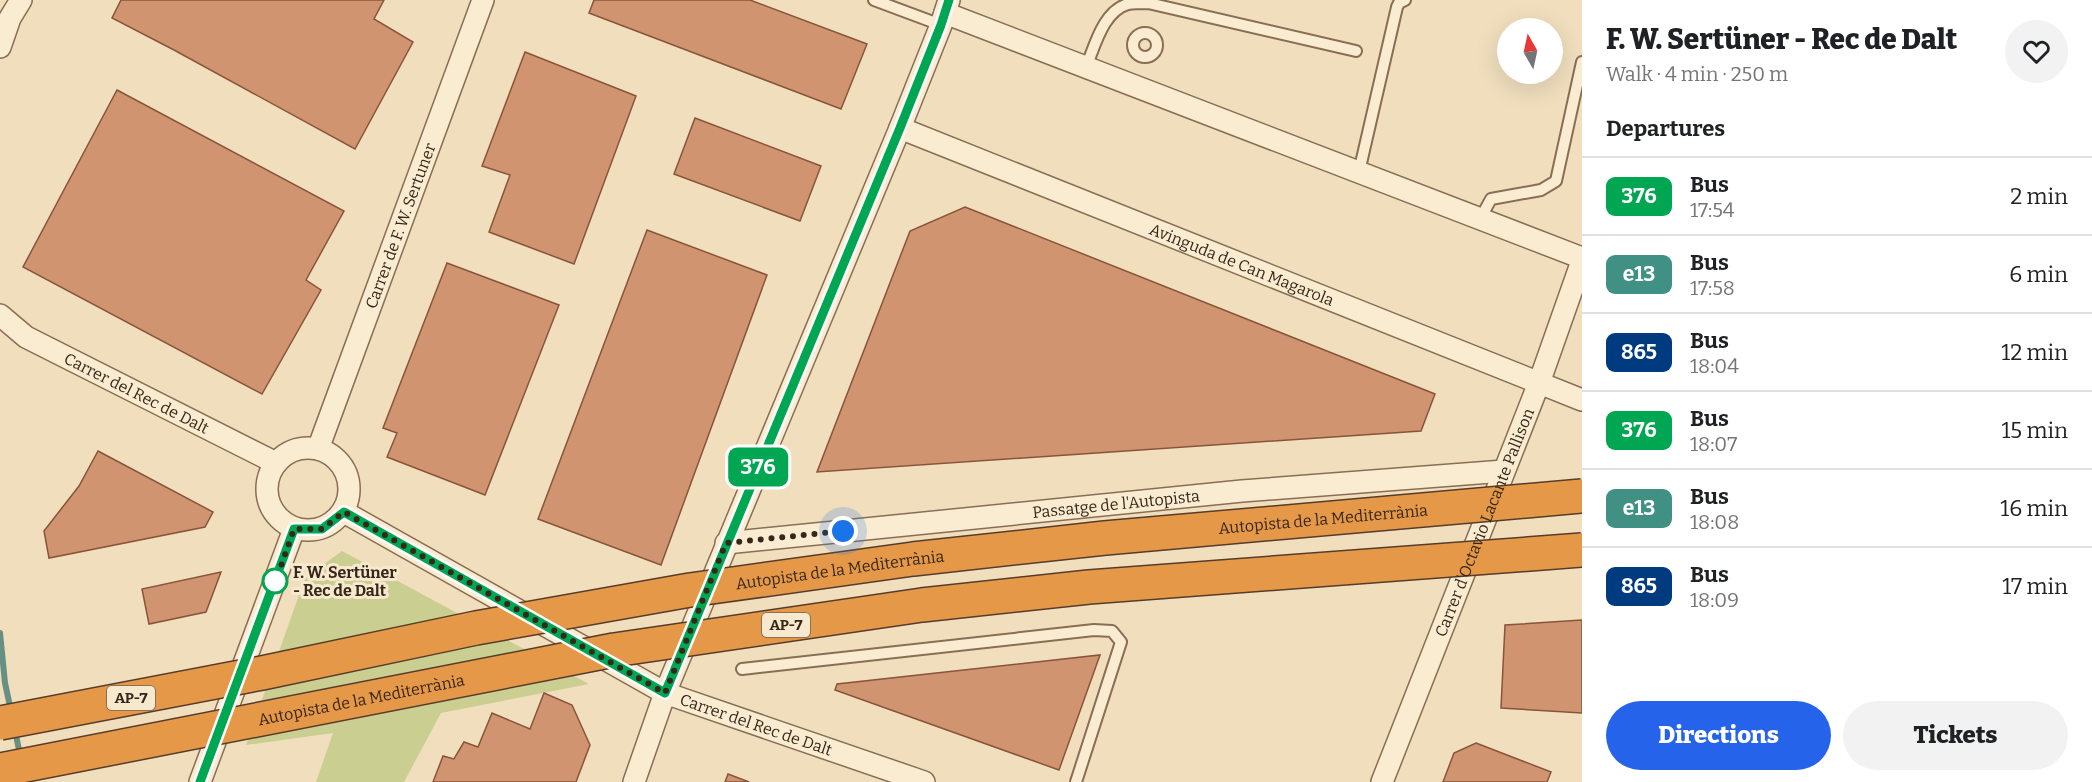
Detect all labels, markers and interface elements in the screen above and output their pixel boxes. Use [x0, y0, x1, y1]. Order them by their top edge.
north arrow [1497, 18, 1563, 84]
map controls [1497, 18, 1563, 84]
button: heart [2005, 20, 2068, 83]
text: F. W. Sertüner - Rec de Dalt [1606, 23, 1957, 56]
text: Walk · 4 min · 250 m [1606, 62, 1788, 86]
text: Departures [1606, 115, 1725, 142]
street label: Carrer de F. W. Sertuner [361, 140, 440, 311]
text: Bus [1690, 171, 1729, 198]
text: 376 [1621, 183, 1657, 209]
text: 2 min [2010, 183, 2068, 210]
text: 17:54 [1690, 198, 1735, 222]
street label: Avinguda de Can Magarola [1147, 219, 1337, 310]
text: Bus [1690, 249, 1729, 276]
text: e13 [1623, 261, 1655, 287]
text: 6 min [2009, 261, 2068, 288]
text: 17:58 [1690, 276, 1735, 300]
text: Bus [1690, 327, 1729, 354]
text: 865 [1621, 339, 1657, 365]
text: 12 min [2001, 339, 2068, 366]
street label: Carrer del Rec de Dalt [61, 349, 212, 438]
text: 18:04 [1690, 354, 1739, 378]
text: Bus [1690, 405, 1729, 432]
street label: Carrer d'Octavio Lacante Pallison [1431, 406, 1538, 640]
text: 376 [1621, 417, 1657, 443]
text: 15 min [2001, 417, 2068, 444]
text: 18:07 [1690, 432, 1737, 456]
line badge: 376 [724, 448, 792, 486]
text: 376 [740, 454, 776, 480]
text: Bus [1690, 483, 1729, 510]
street label: Passatge de l'Autopista [1031, 486, 1201, 522]
text: e13 [1623, 495, 1655, 521]
text: 16 min [2000, 495, 2068, 522]
street label: Autopista de la Mediterrània [1218, 501, 1429, 538]
text: 18:08 [1690, 510, 1739, 534]
your location [828, 516, 858, 546]
street label: Autopista de la Mediterrània [735, 547, 945, 594]
text: Bus [1690, 561, 1729, 588]
place label: F. W. Sertüner - Rec de Dalt [293, 563, 397, 600]
marker: F. W. Sertüner - Rec de Dalt [262, 568, 288, 594]
text: 865 [1621, 573, 1657, 599]
text: 17 min [2002, 573, 2068, 600]
text: 18:09 [1690, 588, 1739, 612]
road number: AP-7 [762, 613, 810, 637]
street label: Autopista de la Mediterrània [256, 670, 466, 729]
road number: AP-7 [107, 686, 155, 710]
street label: Carrer del Rec de Dalt [678, 690, 835, 760]
button: Directions [1606, 701, 1831, 770]
button: Tickets [1843, 701, 2068, 770]

